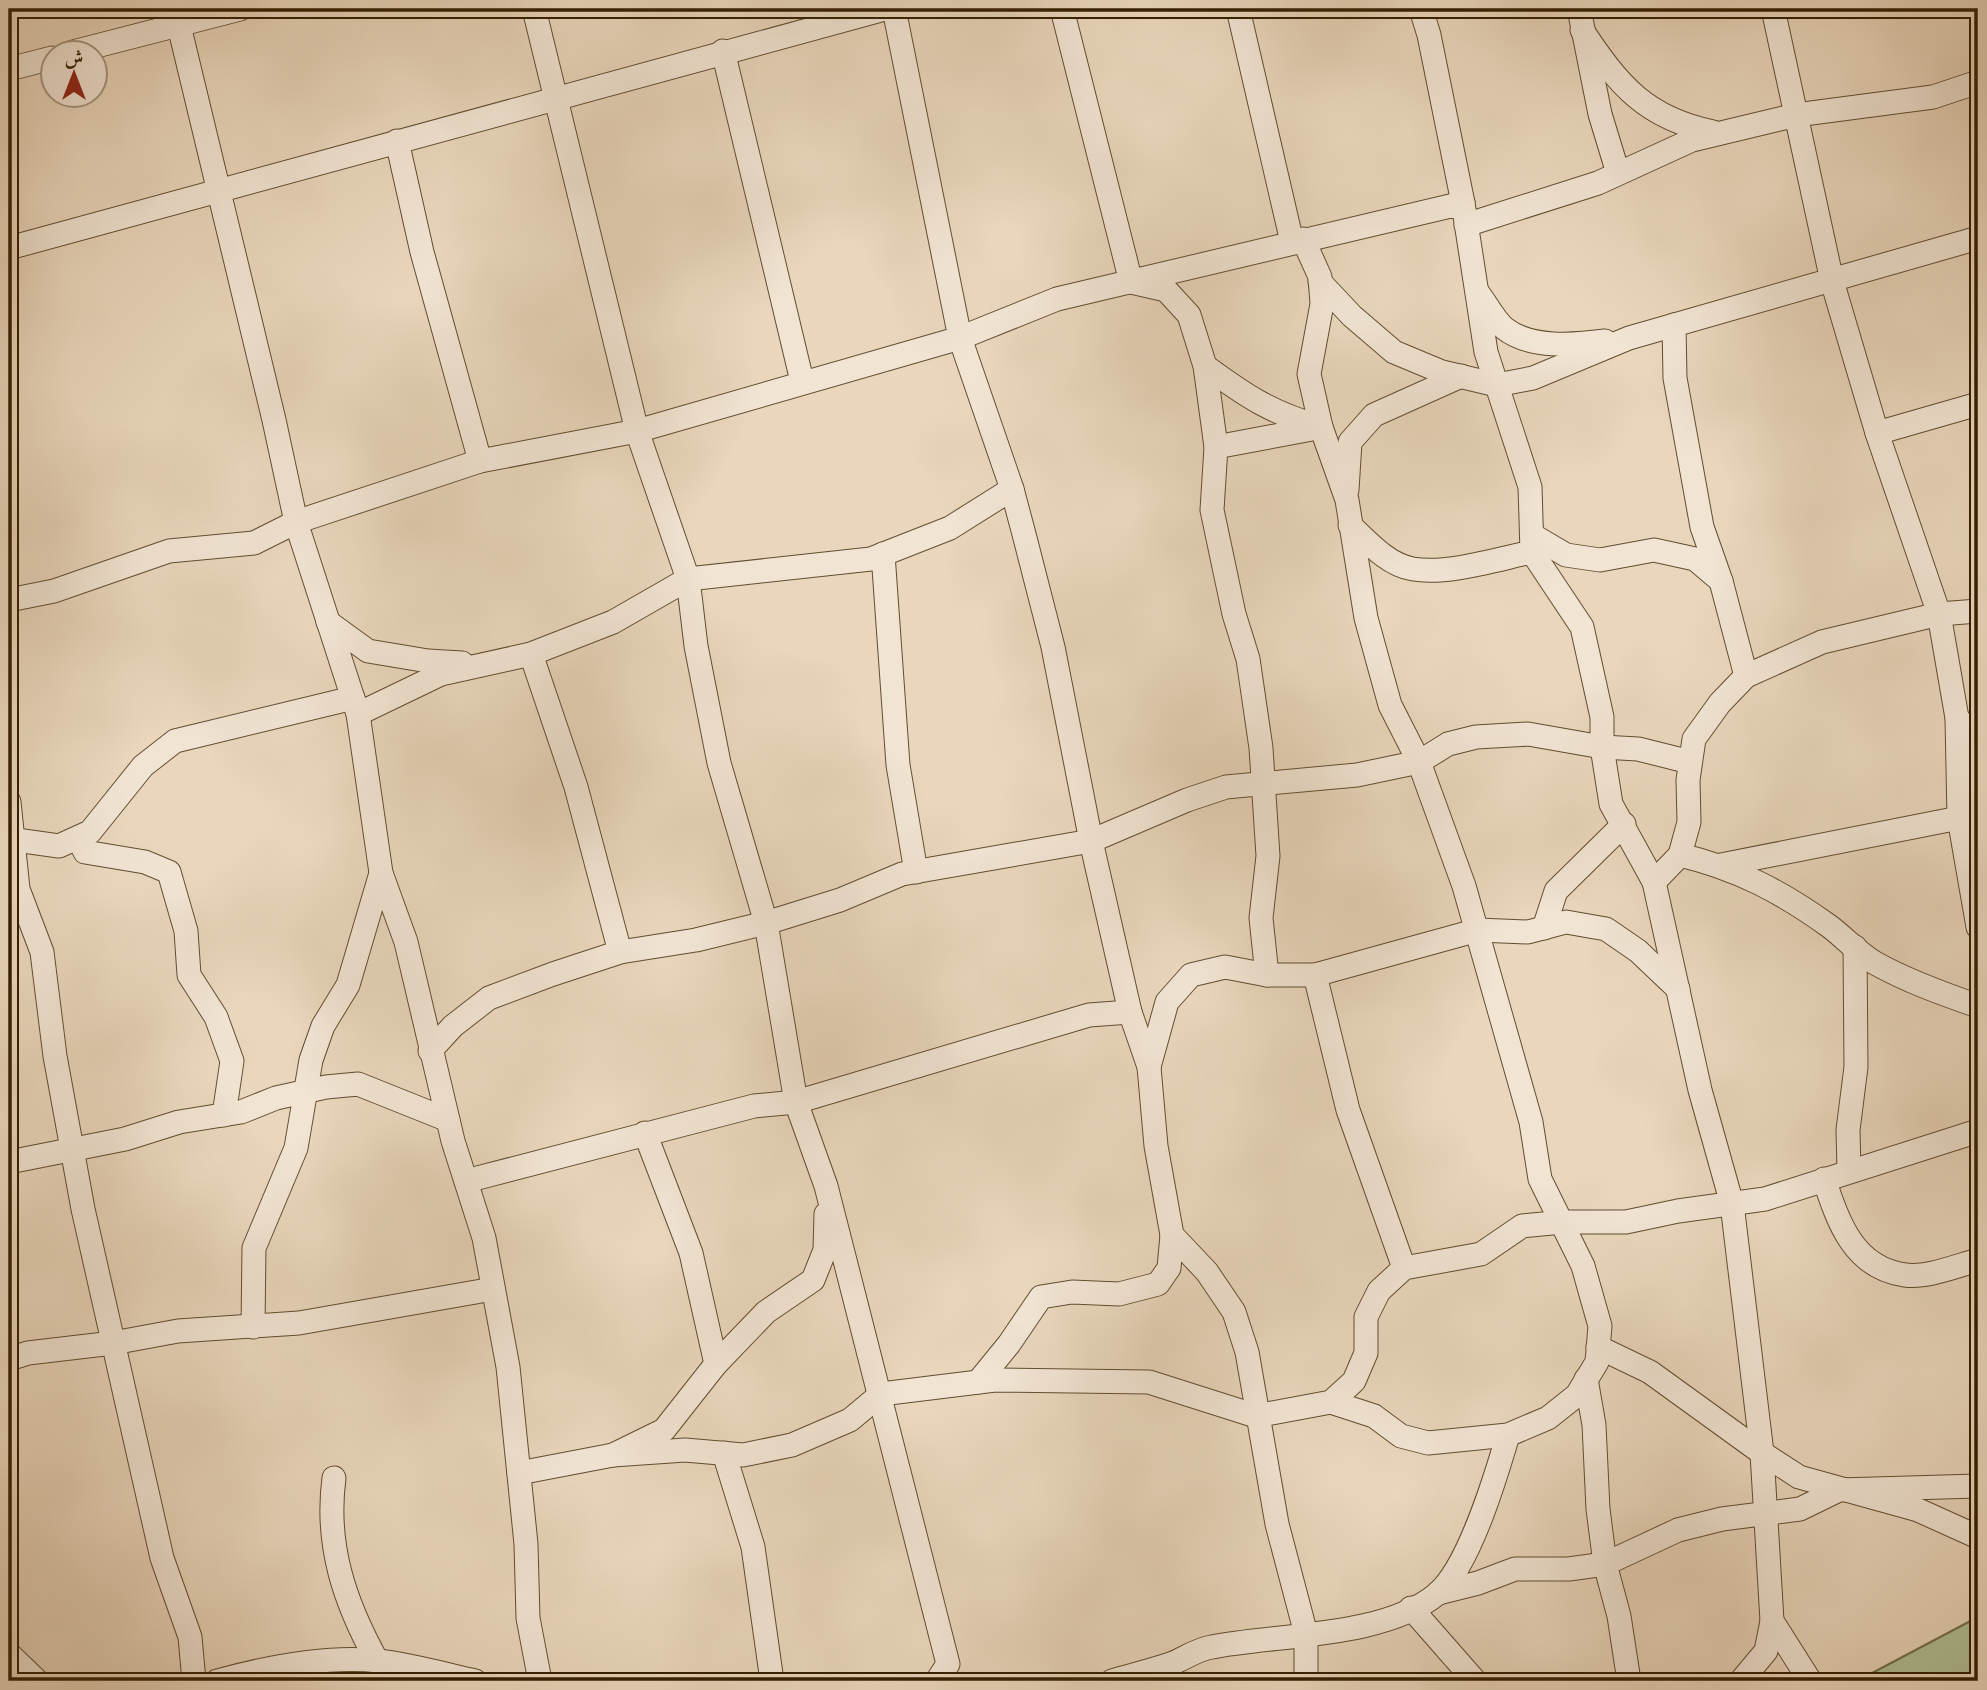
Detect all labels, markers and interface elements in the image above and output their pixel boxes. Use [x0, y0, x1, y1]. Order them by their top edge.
north arrow [38, 38, 108, 108]
text: ش [65, 50, 83, 69]

